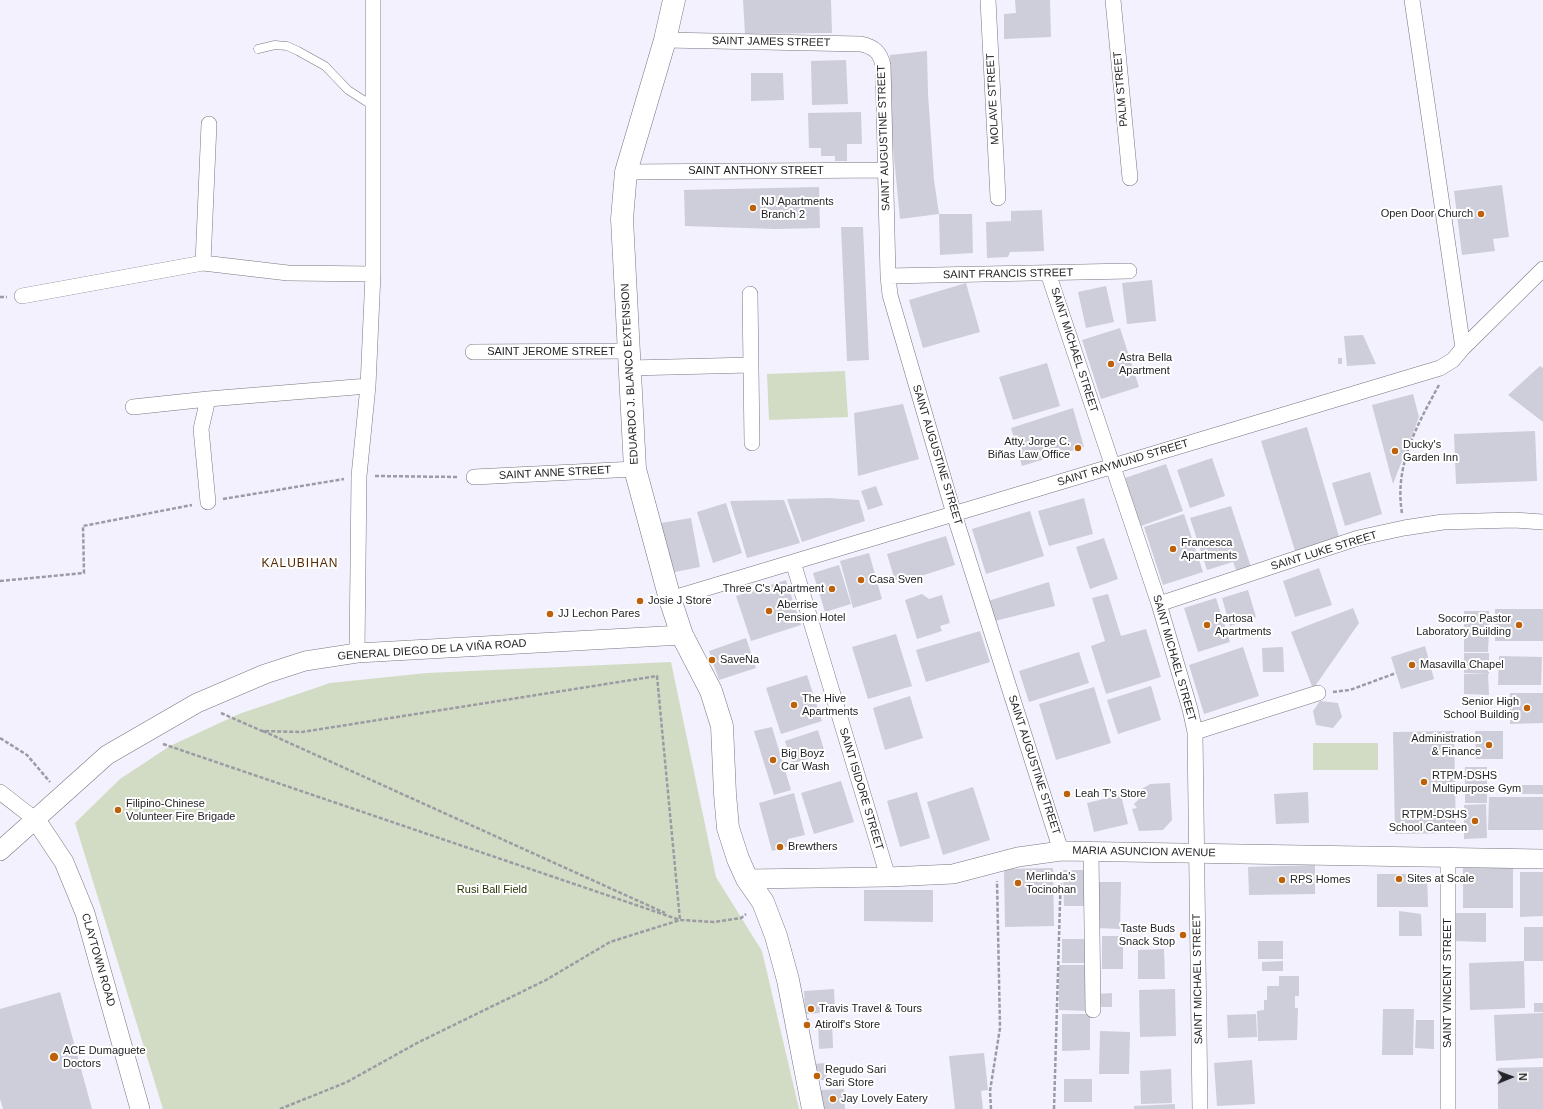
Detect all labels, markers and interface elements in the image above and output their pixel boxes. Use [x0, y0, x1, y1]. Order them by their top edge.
street label: SAINT JAMES STREET [712, 34, 830, 50]
street label: PALM STREET [1111, 51, 1131, 127]
street label: MOLAVE STREET [984, 53, 1002, 145]
street label: SAINT AUGUSTINE STREET [875, 65, 893, 211]
street label: SAINT ANTHONY STREET [688, 164, 824, 178]
place label: NJ Apartments Branch 2 [761, 195, 834, 221]
marker: NJ Apartments Branch 2 [748, 203, 758, 213]
place label: Open Door Church [1381, 207, 1473, 221]
marker: Open Door Church [1476, 209, 1486, 219]
street label: SAINT FRANCIS STREET [943, 266, 1073, 282]
street label: EDUARDO J. BLANCO EXTENSION [619, 283, 641, 465]
street label: SAINT MICHAEL STREET [1048, 286, 1100, 414]
street label: SAINT JEROME STREET [487, 345, 615, 359]
place label: Astra Bella Apartment [1119, 351, 1172, 377]
marker: Astra Bella Apartment [1106, 359, 1116, 369]
street label: SAINT AUGUSTINE STREET [909, 383, 965, 527]
place label: Atty. Jorge C. Biñas Law Office [988, 435, 1070, 461]
street label: SAINT RAYMUND STREET [1056, 437, 1190, 489]
place label: Ducky's Garden Inn [1403, 438, 1458, 464]
marker: Atty. Jorge C. Biñas Law Office [1073, 443, 1083, 453]
marker: Ducky's Garden Inn [1390, 446, 1400, 456]
street label: SAINT ANNE STREET [499, 463, 611, 483]
street label: SAINT LUKE STREET [1269, 529, 1379, 573]
place label: Francesca Apartments [1181, 536, 1237, 562]
marker: Francesca Apartments [1168, 544, 1178, 554]
district label: KALUBIHAN [261, 557, 339, 571]
place label: Casa Sven [869, 573, 923, 587]
marker: Casa Sven [856, 575, 866, 585]
place label: Three C's Apartment [723, 582, 824, 596]
marker: Three C's Apartment [827, 584, 837, 594]
street label: SAINT MICHAEL STREET [1150, 593, 1198, 723]
place label: Josie J Store [648, 594, 712, 608]
marker: Josie J Store [635, 596, 645, 606]
place label: Aberrise Pension Hotel [777, 598, 845, 624]
marker: Aberrise Pension Hotel [764, 606, 774, 616]
place label: JJ Lechon Pares [558, 607, 640, 621]
marker: JJ Lechon Pares [545, 609, 555, 619]
place label: Partosa Apartments [1215, 612, 1271, 638]
place label: Socorro Pastor Laboratory Building [1416, 612, 1511, 638]
marker: Partosa Apartments [1202, 620, 1212, 630]
marker: Socorro Pastor Laboratory Building [1514, 620, 1524, 630]
street label: GENERAL DIEGO DE LA VIÑA ROAD [337, 637, 527, 663]
place label: SaveNa [720, 653, 759, 667]
marker: SaveNa [707, 655, 717, 665]
place label: Masavilla Chapel [1420, 658, 1504, 672]
marker: Masavilla Chapel [1407, 660, 1417, 670]
place label: The Hive Apartments [802, 692, 858, 718]
street label: SAINT AUGUSTINE STREET [1005, 693, 1063, 837]
place label: Senior High School Building [1443, 695, 1519, 721]
marker: The Hive Apartments [789, 700, 799, 710]
marker: Senior High School Building [1522, 703, 1532, 713]
street label: SAINT ISIDORE STREET [836, 726, 886, 852]
place label: Administration & Finance [1411, 732, 1481, 758]
marker: Administration & Finance [1484, 740, 1494, 750]
place label: Big Boyz Car Wash [781, 747, 829, 773]
marker: Big Boyz Car Wash [768, 755, 778, 765]
place label: RTPM-DSHS Multipurpose Gym [1432, 769, 1521, 795]
marker: RTPM-DSHS Multipurpose Gym [1419, 777, 1429, 787]
place label: Leah T's Store [1075, 787, 1146, 801]
marker: Leah T's Store [1062, 789, 1072, 799]
place label: Filipino-Chinese Volunteer Fire Brigade [126, 797, 235, 823]
marker: Filipino-Chinese Volunteer Fire Brigade [113, 805, 123, 815]
place label: RTPM-DSHS School Canteen [1389, 808, 1467, 834]
marker: RTPM-DSHS School Canteen [1470, 816, 1480, 826]
place label: Brewthers [788, 840, 838, 854]
marker: Brewthers [775, 842, 785, 852]
street label: MARIA ASUNCION AVENUE [1072, 844, 1216, 860]
place label: Merlinda's Tocinohan [1026, 870, 1076, 896]
place label: Sites at Scale [1407, 872, 1474, 886]
place label: RPS Homes [1290, 873, 1351, 887]
marker: Sites at Scale [1394, 874, 1404, 884]
marker: RPS Homes [1277, 875, 1287, 885]
marker: Merlinda's Tocinohan [1013, 878, 1023, 888]
park label: Rusi Ball Field [457, 883, 527, 897]
street label: CLAYTOWN ROAD [78, 912, 118, 1008]
street label: SAINT MICHAEL STREET [1190, 913, 1206, 1045]
street label: SAINT VINCENT STREET [1441, 918, 1455, 1048]
place label: Taste Buds Snack Stop [1119, 922, 1175, 948]
marker: Taste Buds Snack Stop [1178, 930, 1188, 940]
place label: Travis Travel & Tours [819, 1002, 922, 1016]
marker: Travis Travel & Tours [806, 1004, 816, 1014]
place label: Atirolf's Store [815, 1018, 880, 1032]
marker: Atirolf's Store [802, 1020, 812, 1030]
place label: ACE Dumaguete Doctors [63, 1044, 146, 1070]
marker: ACE Dumaguete Doctors [48, 1051, 60, 1063]
north arrow [1491, 1057, 1531, 1097]
place label: Regudo Sari Sari Store [825, 1063, 886, 1089]
marker: Regudo Sari Sari Store [812, 1071, 822, 1081]
text: N [1517, 1073, 1529, 1081]
place label: Jay Lovely Eatery [841, 1092, 928, 1106]
marker: Jay Lovely Eatery [828, 1094, 838, 1104]

